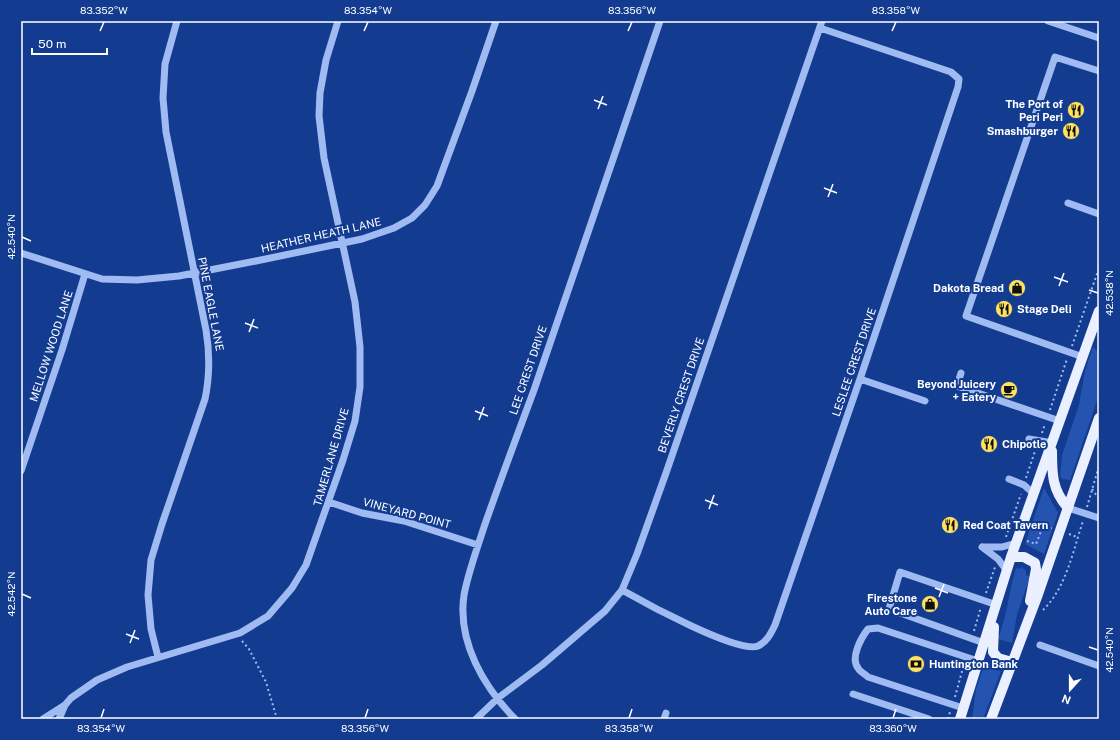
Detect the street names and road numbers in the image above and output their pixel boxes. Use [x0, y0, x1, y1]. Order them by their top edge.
street label: HEATHER HEATH LANE [260, 215, 382, 255]
street label: PINE EAGLE LANE [196, 256, 226, 352]
street label: MELLOW WOOD LANE [27, 289, 75, 403]
street label: LESLEE CREST DRIVE [830, 306, 878, 418]
street label: LEE CREST DRIVE [507, 324, 549, 416]
street label: BEVERLY CREST DRIVE [656, 336, 706, 454]
street label: TAMERLANE DRIVE [311, 406, 351, 508]
street label: VINEYARD POINT [362, 496, 453, 531]

